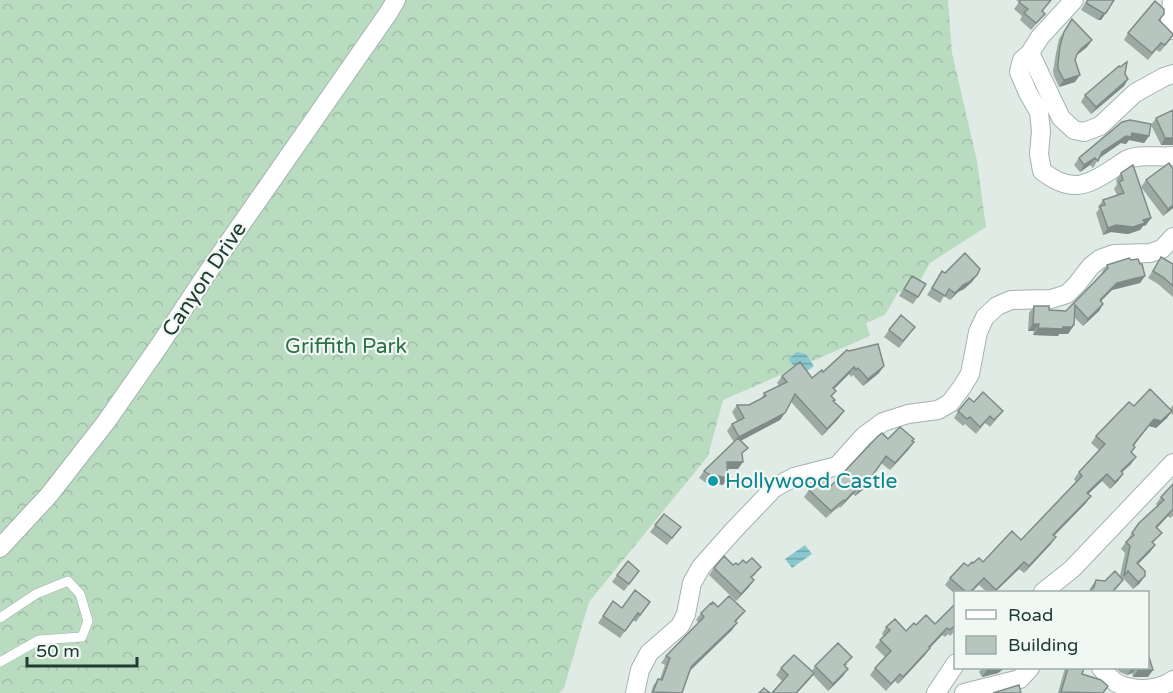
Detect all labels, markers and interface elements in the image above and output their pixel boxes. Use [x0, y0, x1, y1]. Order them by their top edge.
street label: Canyon Drive [157, 217, 252, 341]
park label: Griffith Park [285, 334, 407, 359]
place label: Hollywood Castle [725, 469, 897, 494]
marker: Hollywood Castle [706, 474, 720, 488]
legend [954, 591, 1149, 669]
text: Road [1008, 604, 1053, 626]
scale bar [27, 630, 136, 668]
text: Building [1008, 634, 1078, 656]
text: 50 m [36, 640, 80, 662]

